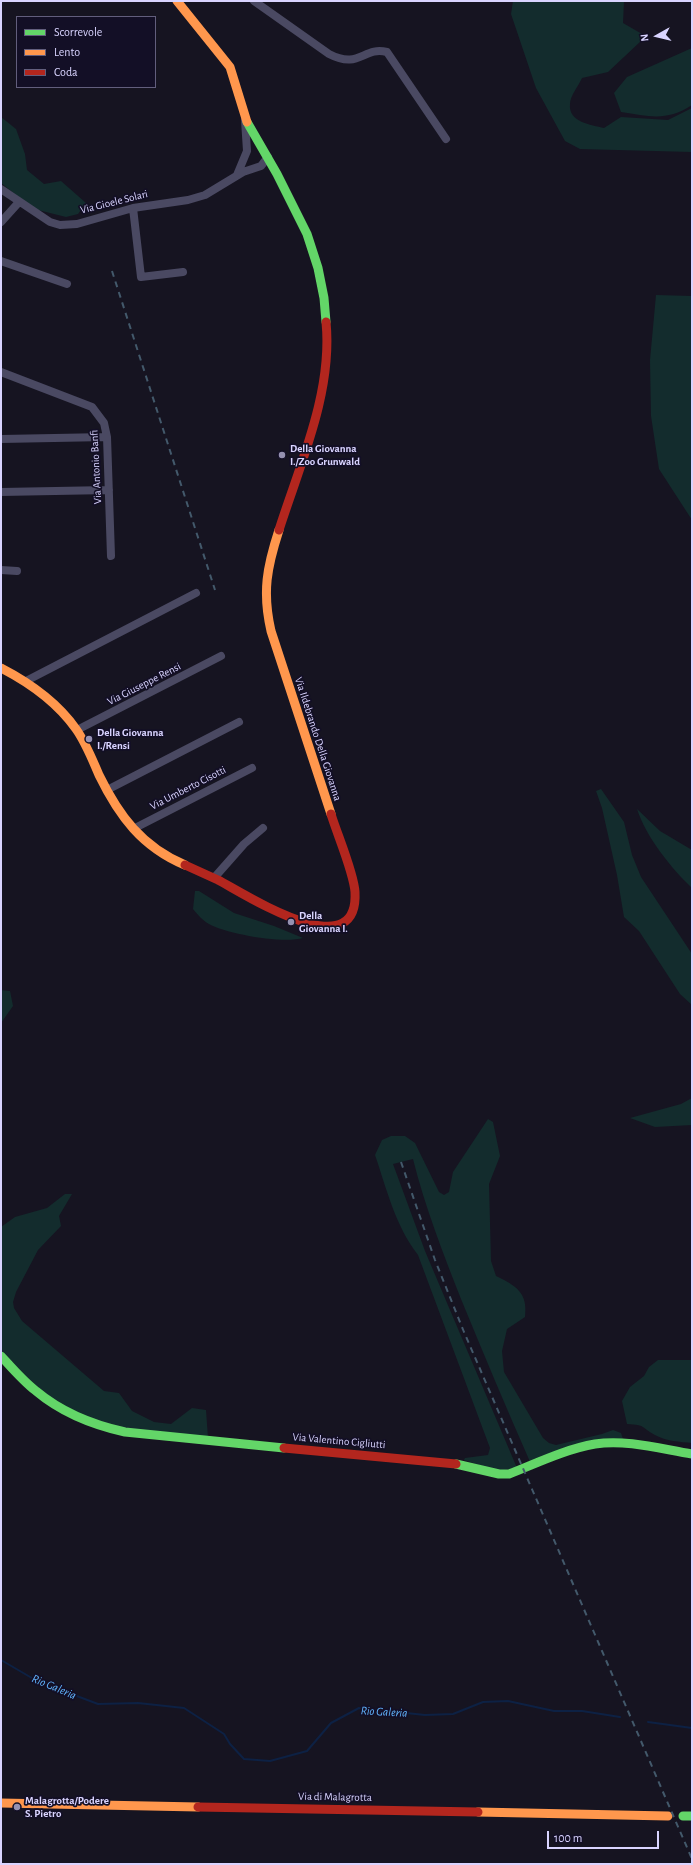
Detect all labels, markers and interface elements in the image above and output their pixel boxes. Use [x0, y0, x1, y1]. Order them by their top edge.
legend [16, 16, 156, 88]
north arrow [637, 16, 677, 56]
text: Scorrevole [54, 26, 102, 38]
text: N [639, 33, 651, 42]
text: Lento [54, 46, 80, 58]
text: Coda [54, 66, 78, 78]
street label: Via Gioele Solari [79, 187, 149, 217]
street label: Via Antonio Banfi [87, 429, 105, 505]
place label: Della Giovanna I./Zoo Grunwald [290, 442, 360, 468]
marker: Della Giovanna I./Zoo Grunwald [277, 450, 287, 460]
street label: Via Giuseppe Rensi [105, 660, 183, 708]
street label: Via Ildebrando Della Giovanna [292, 675, 344, 803]
place label: Della Giovanna I./Rensi [97, 726, 164, 752]
marker: Della Giovanna I./Rensi [84, 734, 94, 744]
street label: Via Umberto Cisotti [148, 763, 228, 813]
place label: Della Giovanna I. [299, 909, 348, 935]
marker: Della Giovanna I. [286, 917, 296, 927]
street label: Via Valentino Cigliutti [292, 1430, 386, 1452]
water label: Rio Galeria [30, 1671, 78, 1703]
water label: Rio Galeria [360, 1704, 408, 1720]
street label: Via di Malagrotta [298, 1790, 372, 1804]
place label: Malagrotta/Podere S. Pietro [25, 1794, 109, 1820]
marker: Malagrotta/Podere S. Pietro [12, 1802, 22, 1812]
scale bar [549, 1823, 661, 1849]
text: 100 m [554, 1832, 582, 1844]

